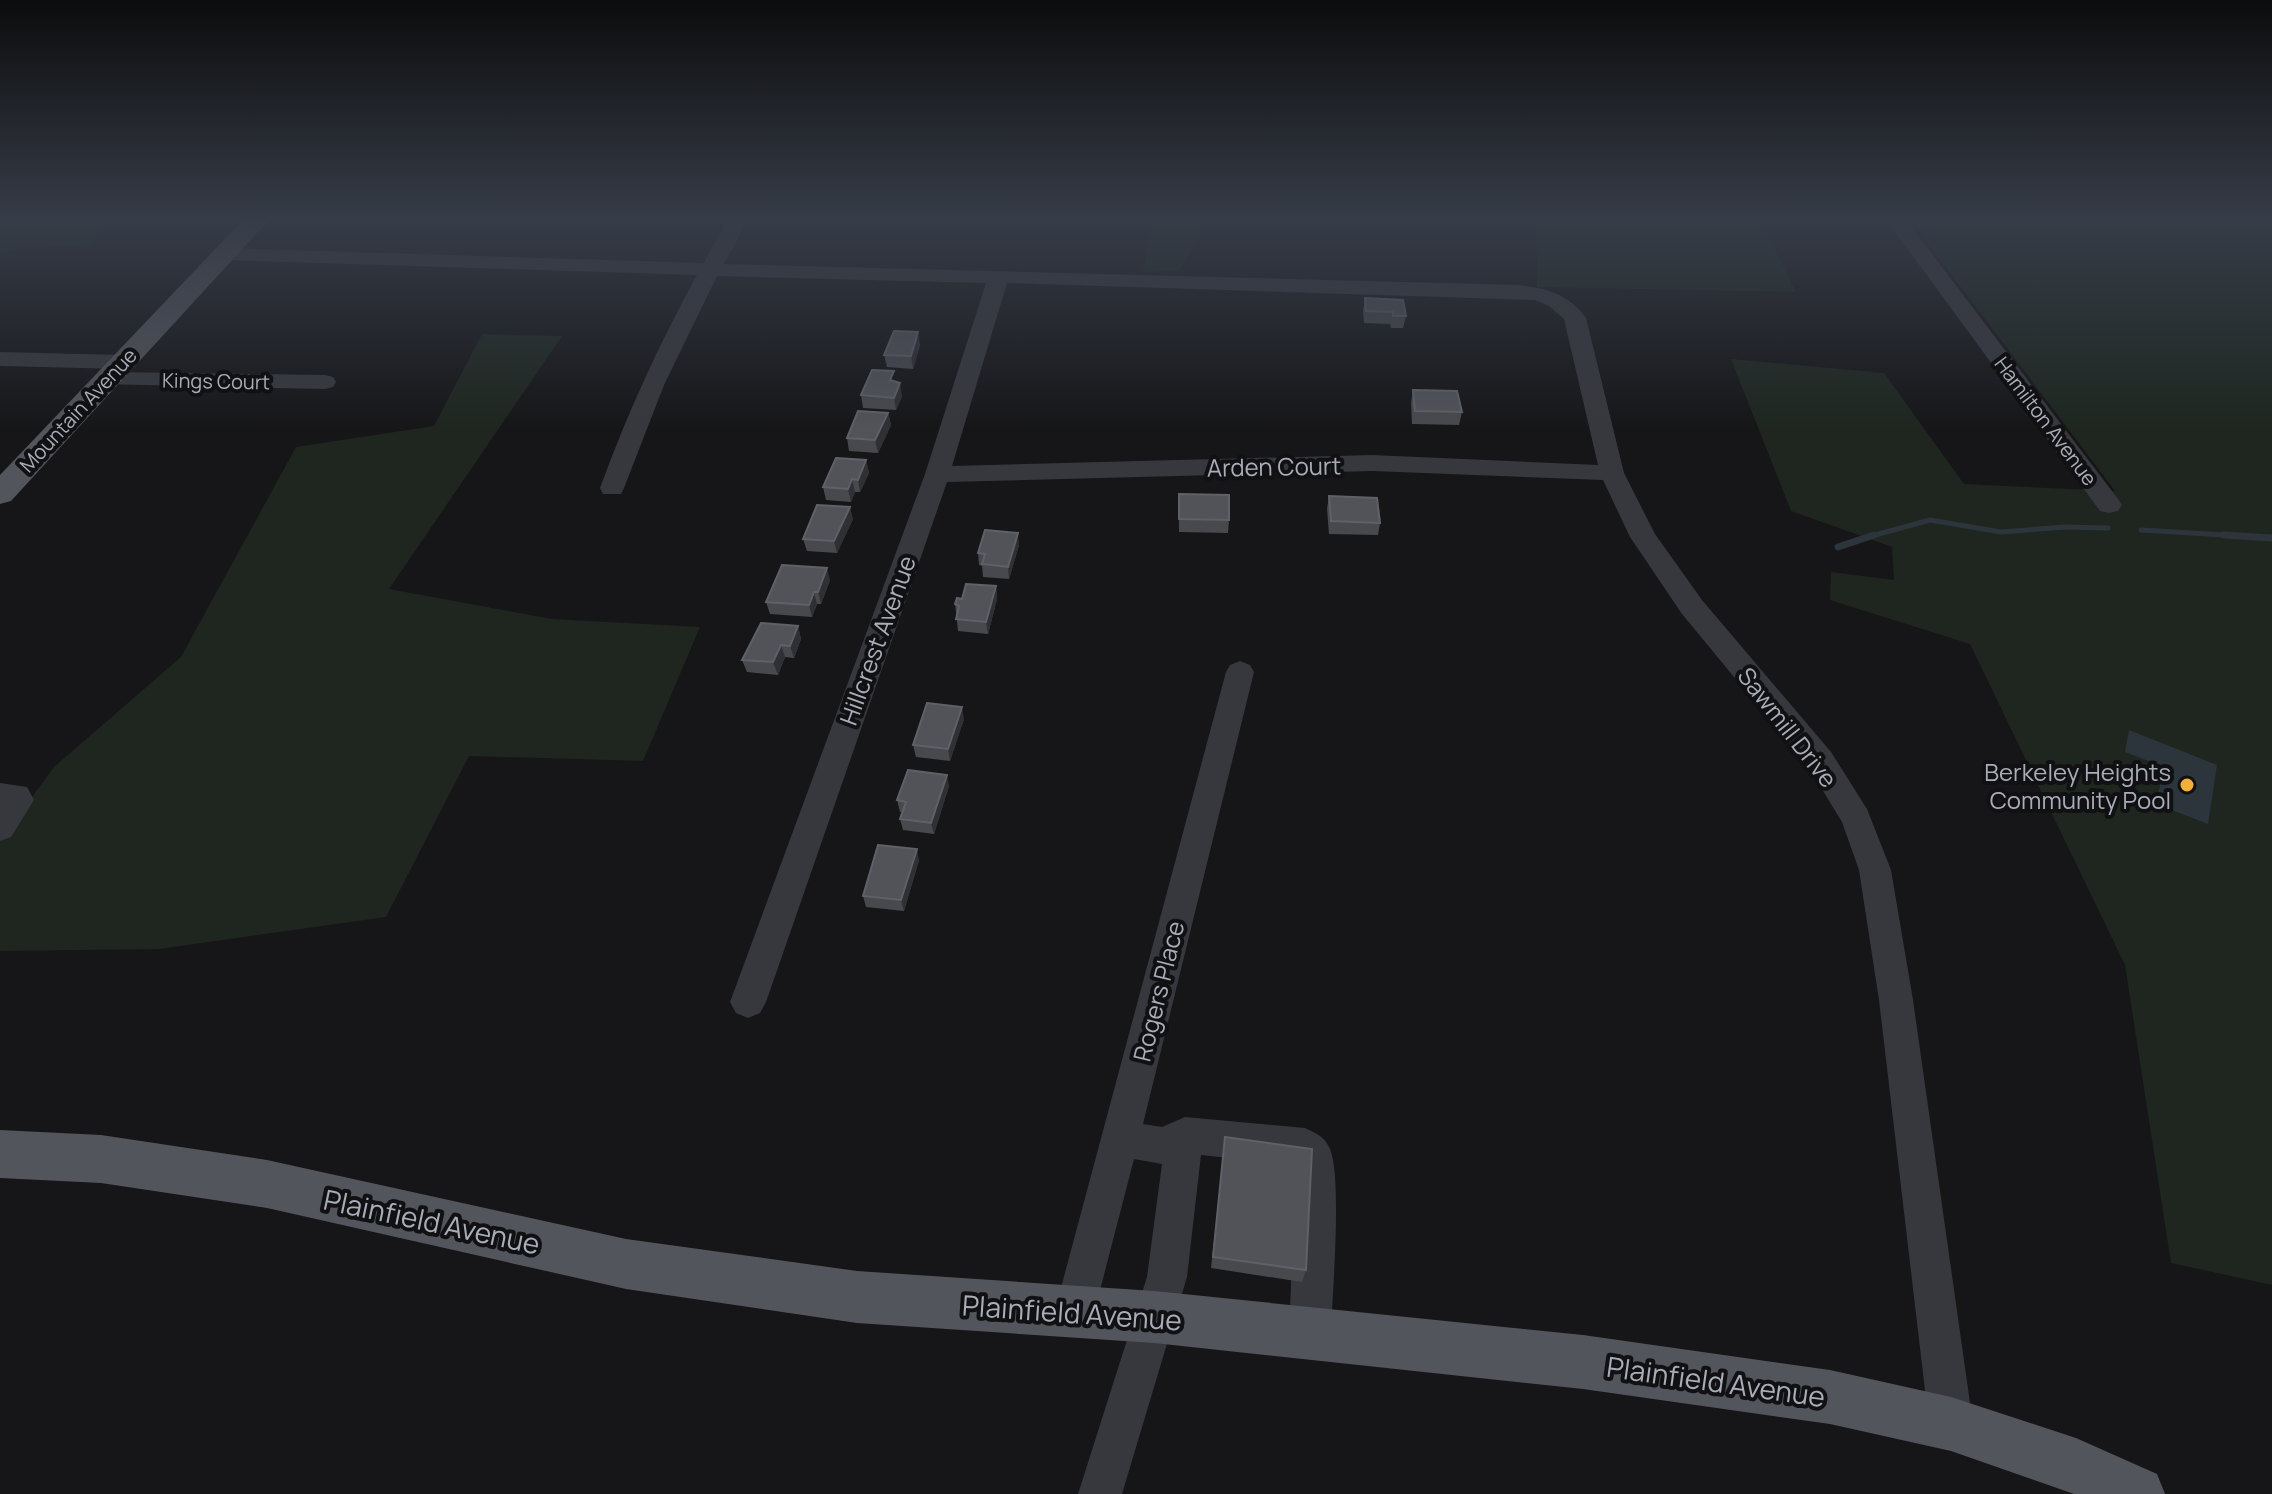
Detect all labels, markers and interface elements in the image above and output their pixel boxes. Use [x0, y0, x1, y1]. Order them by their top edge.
street label: Mountain Avenue [13, 342, 143, 478]
street label: Hamilton Avenue [1989, 351, 2103, 491]
street label: Kings Court [162, 367, 270, 395]
street label: Arden Court [1206, 448, 1342, 484]
street label: Hillcrest Avenue [831, 551, 923, 729]
street label: Sawmill Drive [1731, 660, 1845, 794]
place label: Berkeley Heights Community Pool [1984, 755, 2171, 816]
marker: Berkeley Heights Community Pool [2178, 776, 2196, 794]
street label: Rogers Place [1125, 917, 1191, 1065]
street label: Plainfield Avenue [320, 1180, 544, 1262]
street label: Plainfield Avenue [961, 1285, 1183, 1339]
street label: Plainfield Avenue [1604, 1347, 1828, 1415]

